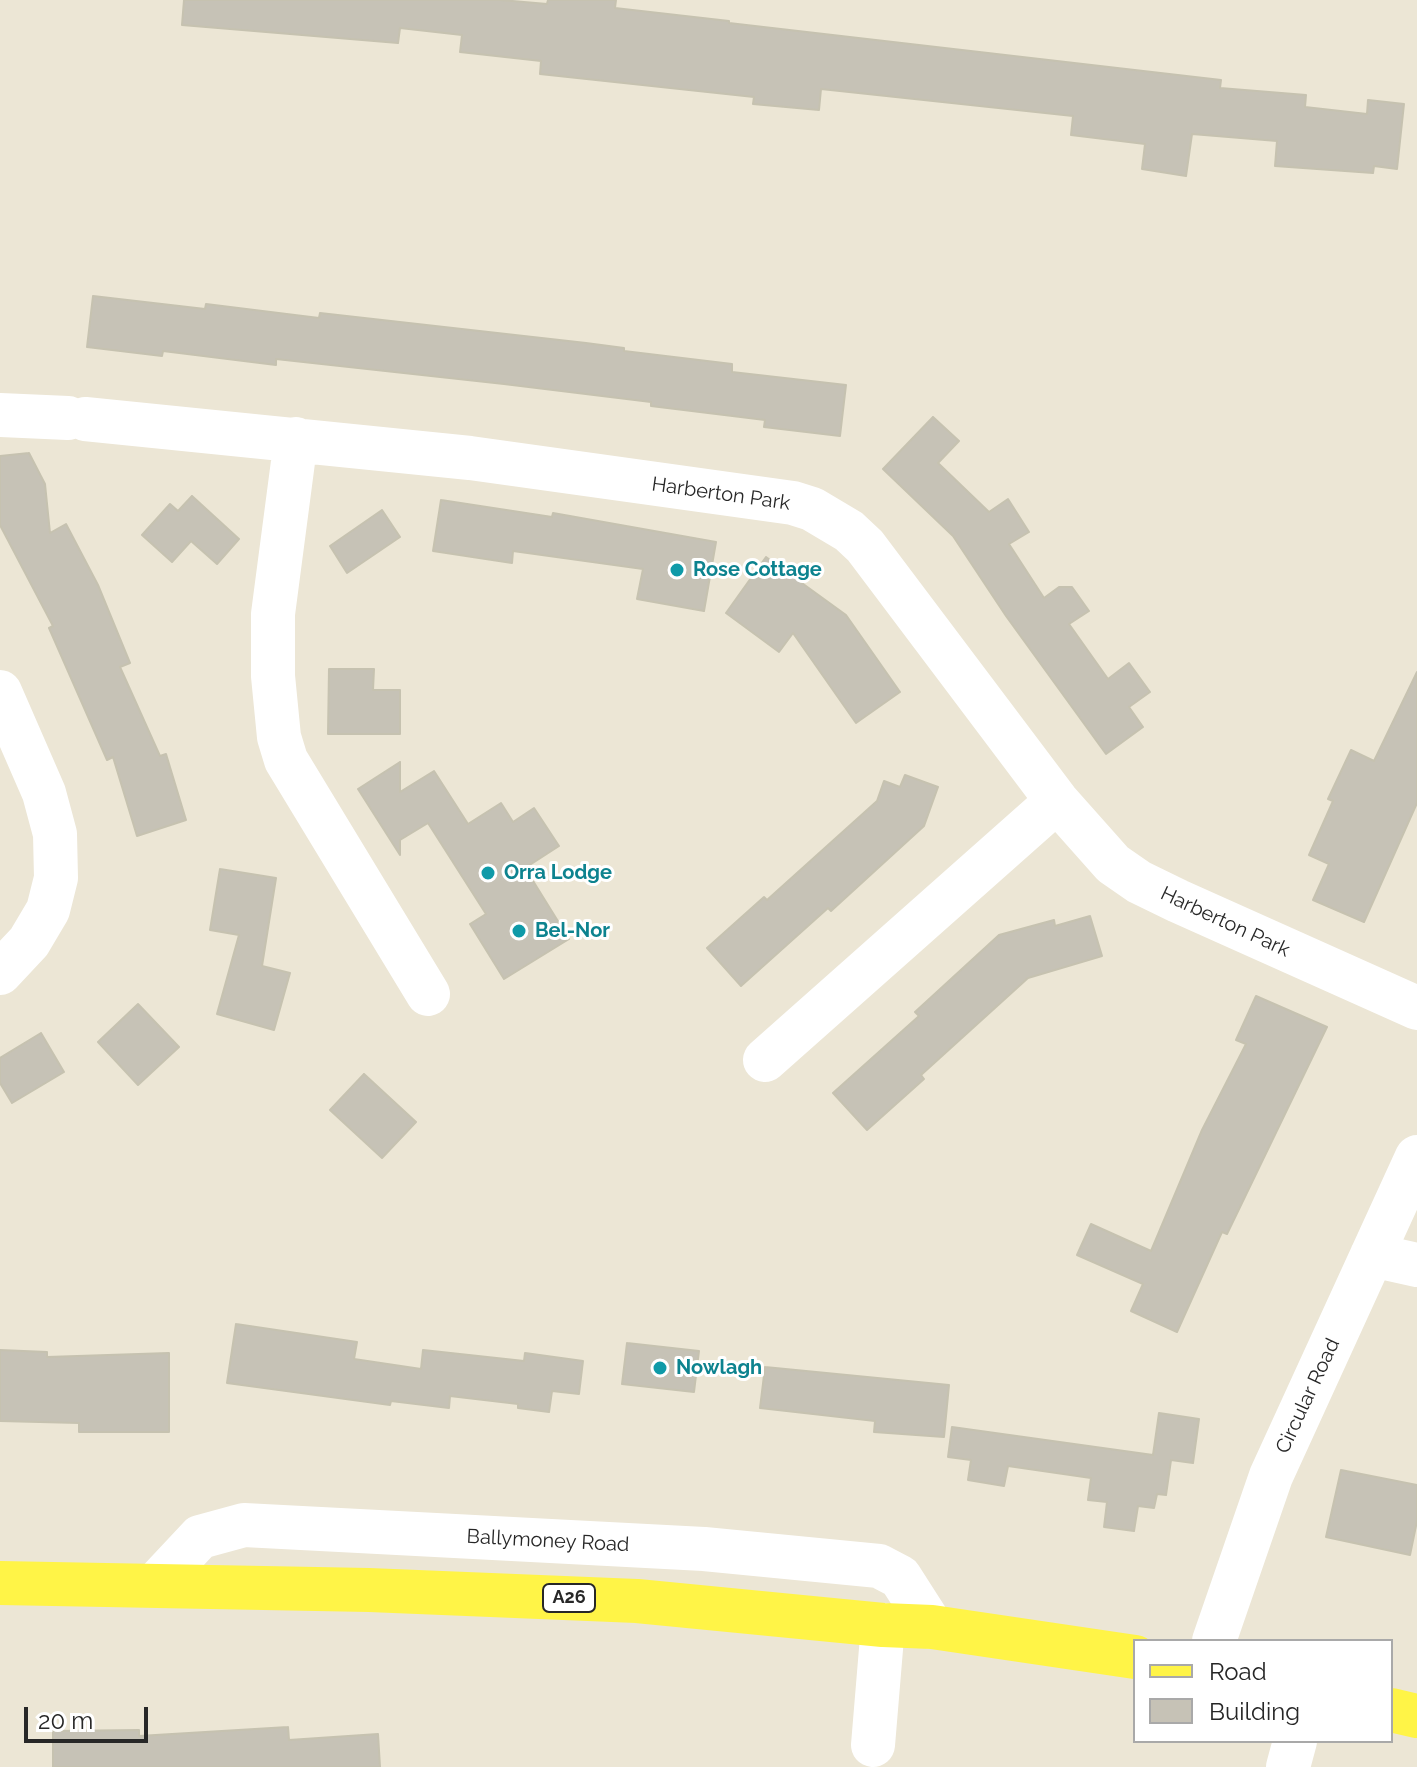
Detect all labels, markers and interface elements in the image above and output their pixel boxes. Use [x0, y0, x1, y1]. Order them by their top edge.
street label: Harberton Park [650, 472, 792, 516]
place label: Rose Cottage [693, 558, 822, 582]
marker: Rose Cottage [668, 561, 686, 579]
place label: Orra Lodge [504, 861, 612, 885]
marker: Orra Lodge [479, 864, 497, 882]
street label: Harberton Park [1157, 882, 1293, 962]
place label: Bel-Nor [535, 919, 610, 943]
marker: Bel-Nor [510, 922, 528, 940]
street label: Circular Road [1271, 1335, 1345, 1457]
place label: Nowlagh [676, 1356, 762, 1380]
marker: Nowlagh [651, 1359, 669, 1377]
street label: Ballymoney Road [466, 1525, 630, 1557]
road number: A26 [543, 1584, 595, 1612]
legend [1133, 1639, 1393, 1743]
text: Road [1209, 1657, 1267, 1686]
scale bar [28, 1691, 152, 1741]
text: Building [1209, 1697, 1300, 1726]
text: 20 m [38, 1706, 93, 1735]

